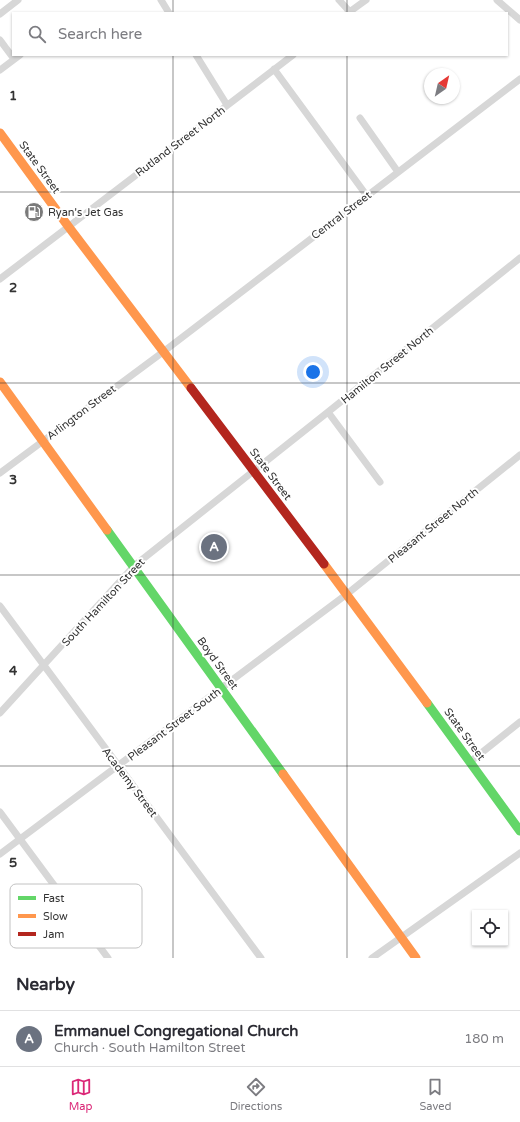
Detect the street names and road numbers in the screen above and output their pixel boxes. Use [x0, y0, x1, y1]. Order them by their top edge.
street label: Rutland Street North [133, 103, 228, 179]
street label: State Street [16, 139, 63, 196]
street label: Central Street [309, 189, 374, 242]
street label: Hamilton Street North [338, 324, 436, 407]
street label: Arlington Street [44, 382, 118, 443]
street label: State Street [247, 446, 294, 503]
street label: Pleasant Street North [386, 485, 481, 566]
street label: South Hamilton Street [59, 556, 148, 649]
street label: Boyd Street [194, 635, 241, 692]
street label: Pleasant Street South [125, 685, 223, 764]
street label: State Street [441, 706, 488, 763]
street label: Academy Street [99, 745, 160, 820]

